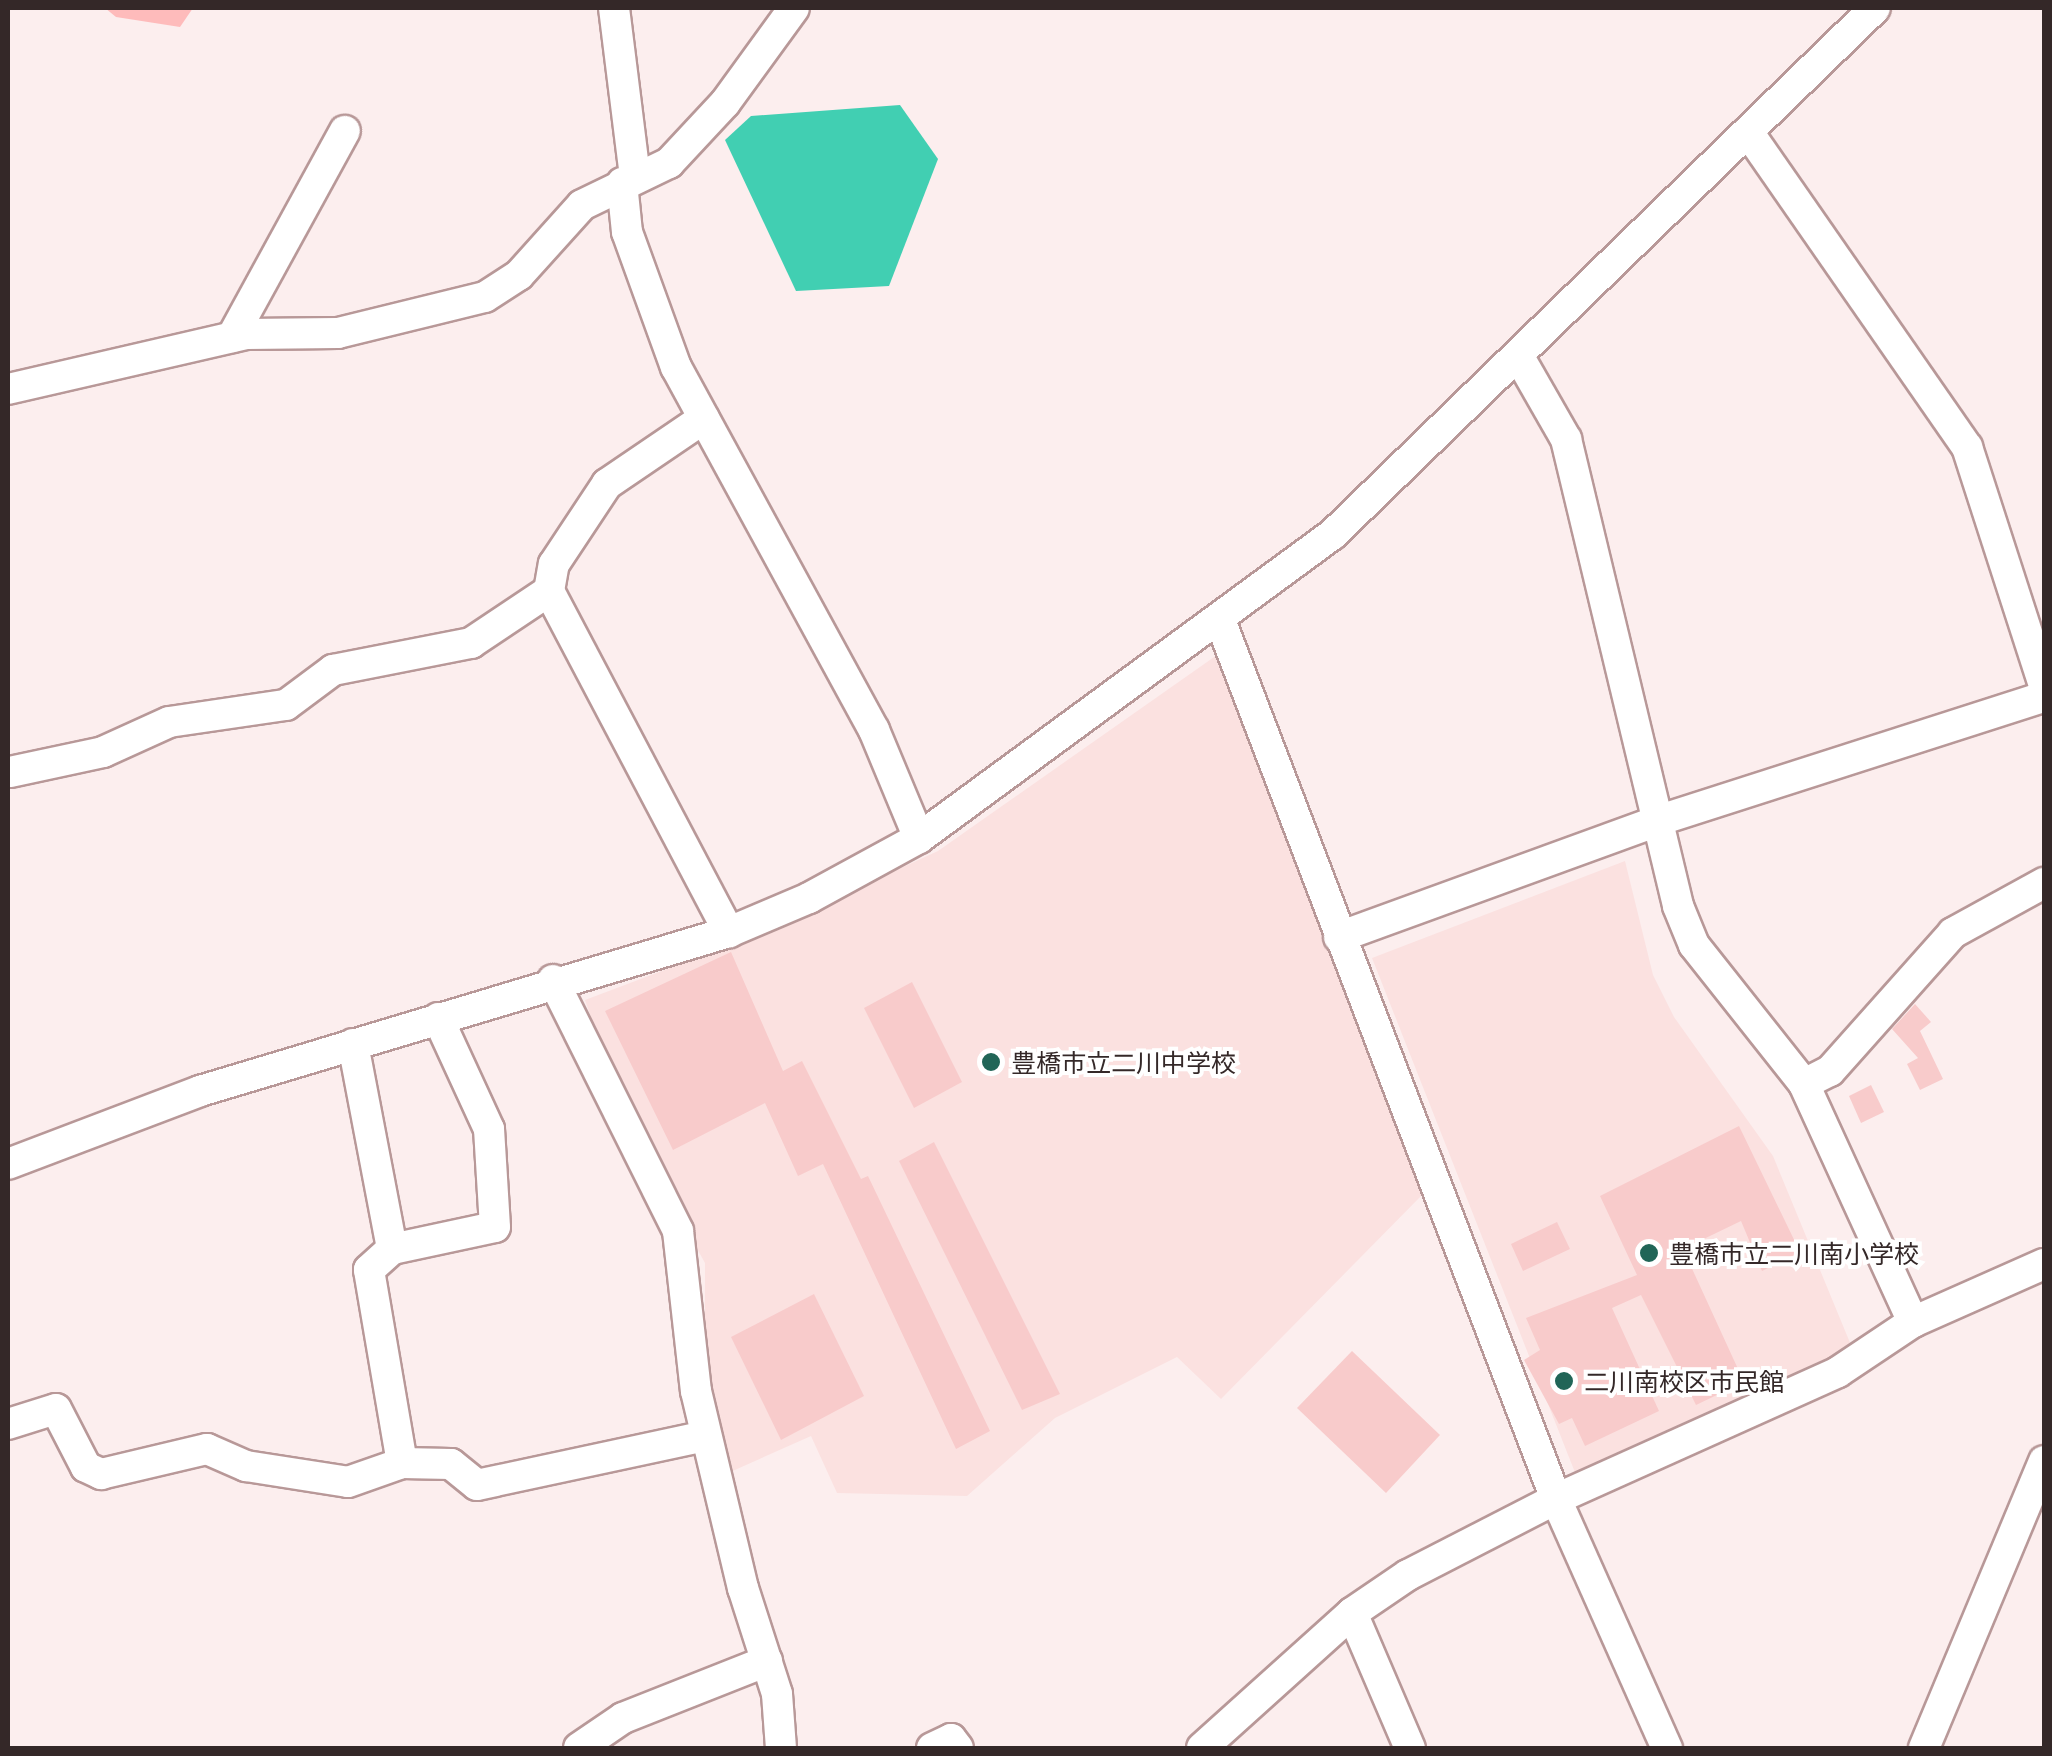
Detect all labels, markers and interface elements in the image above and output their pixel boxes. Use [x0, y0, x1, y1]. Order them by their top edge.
place label: 豊橋市立二川中学校 [1011, 1047, 1236, 1077]
marker: 豊橋市立二川中学校 [980, 1051, 1002, 1073]
place label: 豊橋市立二川南小学校 [1669, 1238, 1919, 1268]
marker: 豊橋市立二川南小学校 [1638, 1242, 1660, 1264]
place label: 二川南校区市民館 [1584, 1366, 1784, 1396]
marker: 二川南校区市民館 [1553, 1370, 1575, 1392]

